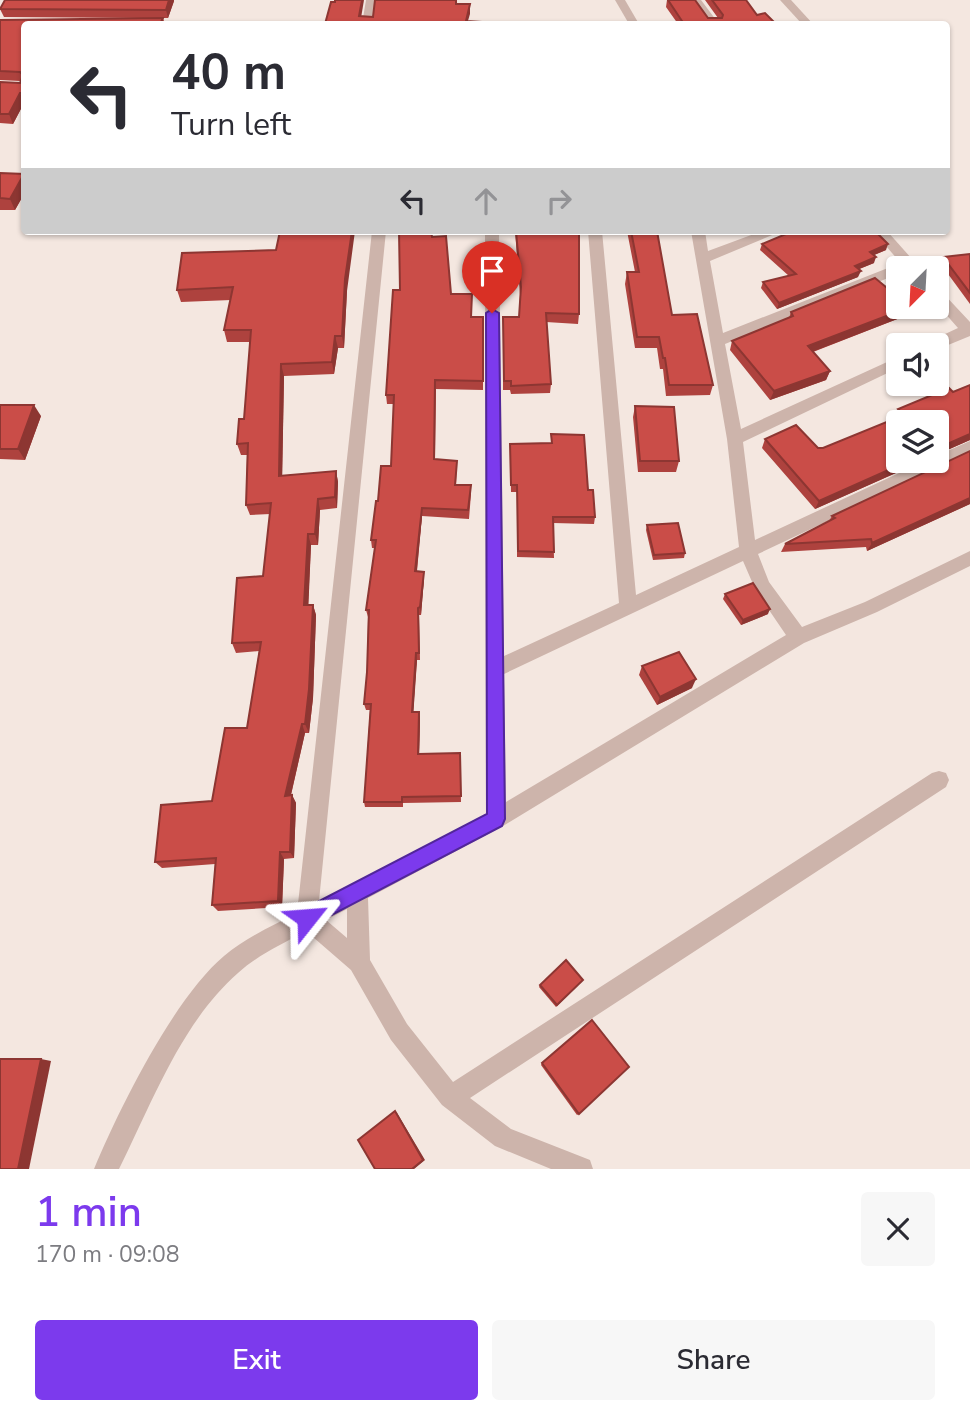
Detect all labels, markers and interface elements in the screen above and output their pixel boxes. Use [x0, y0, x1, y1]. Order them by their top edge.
text: 40 m [171, 39, 286, 106]
icon: left [56, 49, 147, 140]
text: Turn left [171, 103, 291, 146]
icon: left [394, 182, 432, 220]
icon: ahead [467, 182, 505, 220]
icon: right [540, 182, 578, 220]
pin [462, 241, 522, 313]
icon: arrive [473, 252, 511, 290]
north arrow [886, 256, 948, 318]
map controls [886, 256, 949, 473]
button: sound [886, 333, 949, 396]
button: layers [886, 410, 949, 473]
position arrow [270, 881, 344, 955]
text: 1 min [35, 1184, 142, 1241]
button: close [861, 1192, 935, 1266]
text: 170 m · 09:08 [35, 1239, 180, 1270]
button: Exit [35, 1320, 478, 1400]
button: Share [492, 1320, 935, 1400]

